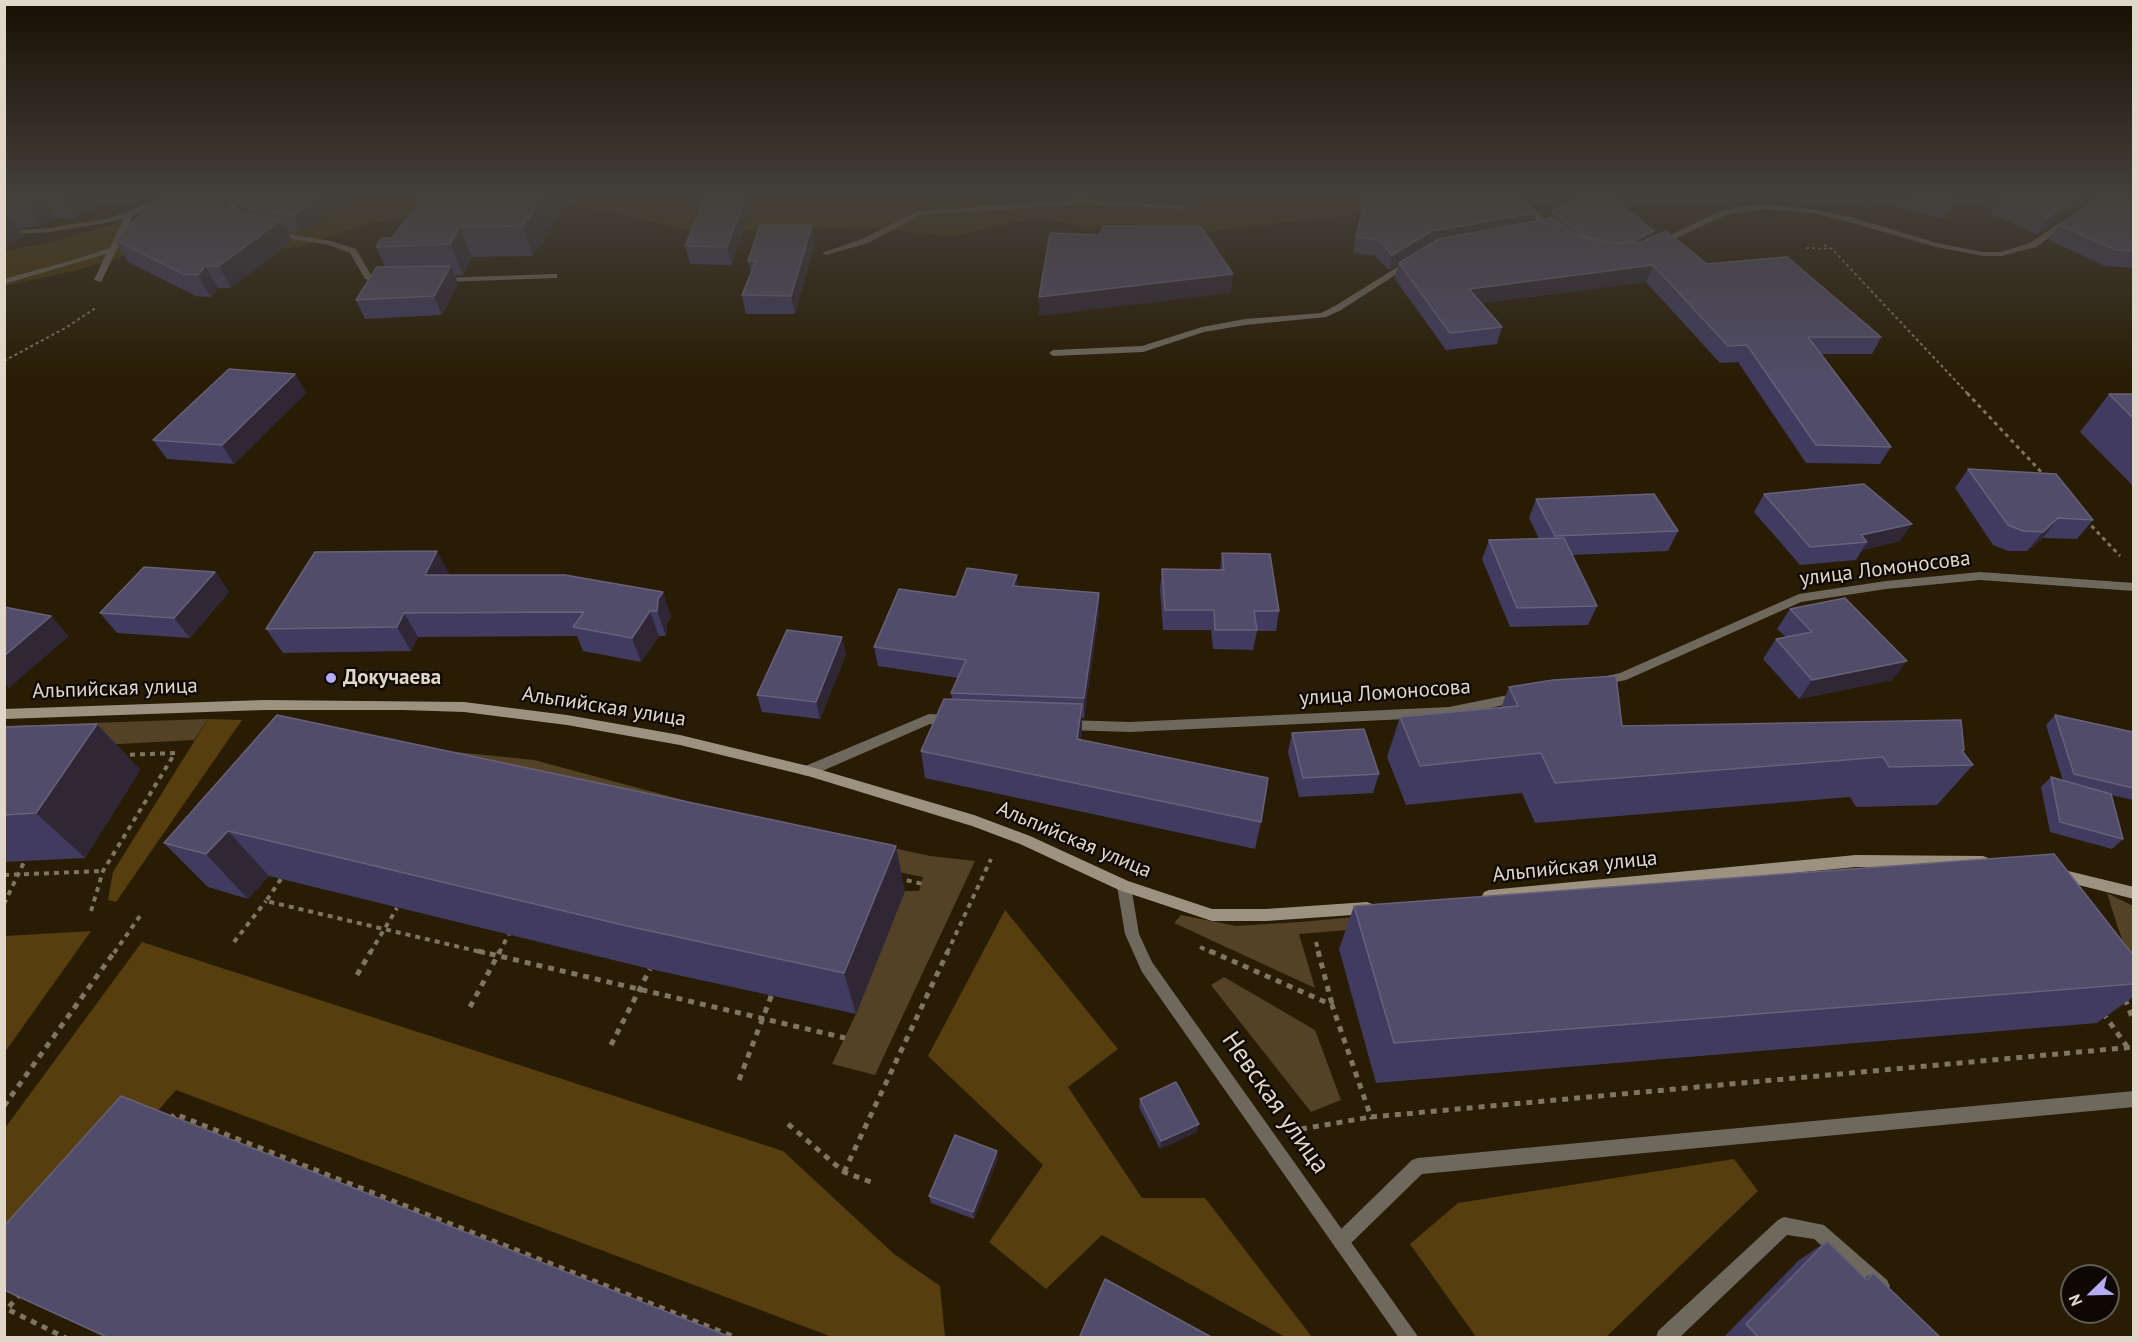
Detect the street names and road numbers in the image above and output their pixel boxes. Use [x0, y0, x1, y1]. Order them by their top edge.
street label: улица Ломоносова [1798, 546, 1972, 592]
street label: Альпийская улица [32, 674, 198, 704]
street label: улица Ломоносова [1298, 674, 1472, 712]
street label: Альпийская улица [520, 682, 688, 732]
street label: Альпийская улица [993, 796, 1155, 884]
street label: Альпийская улица [1491, 846, 1659, 888]
street label: Невская улица [1215, 1026, 1335, 1180]

